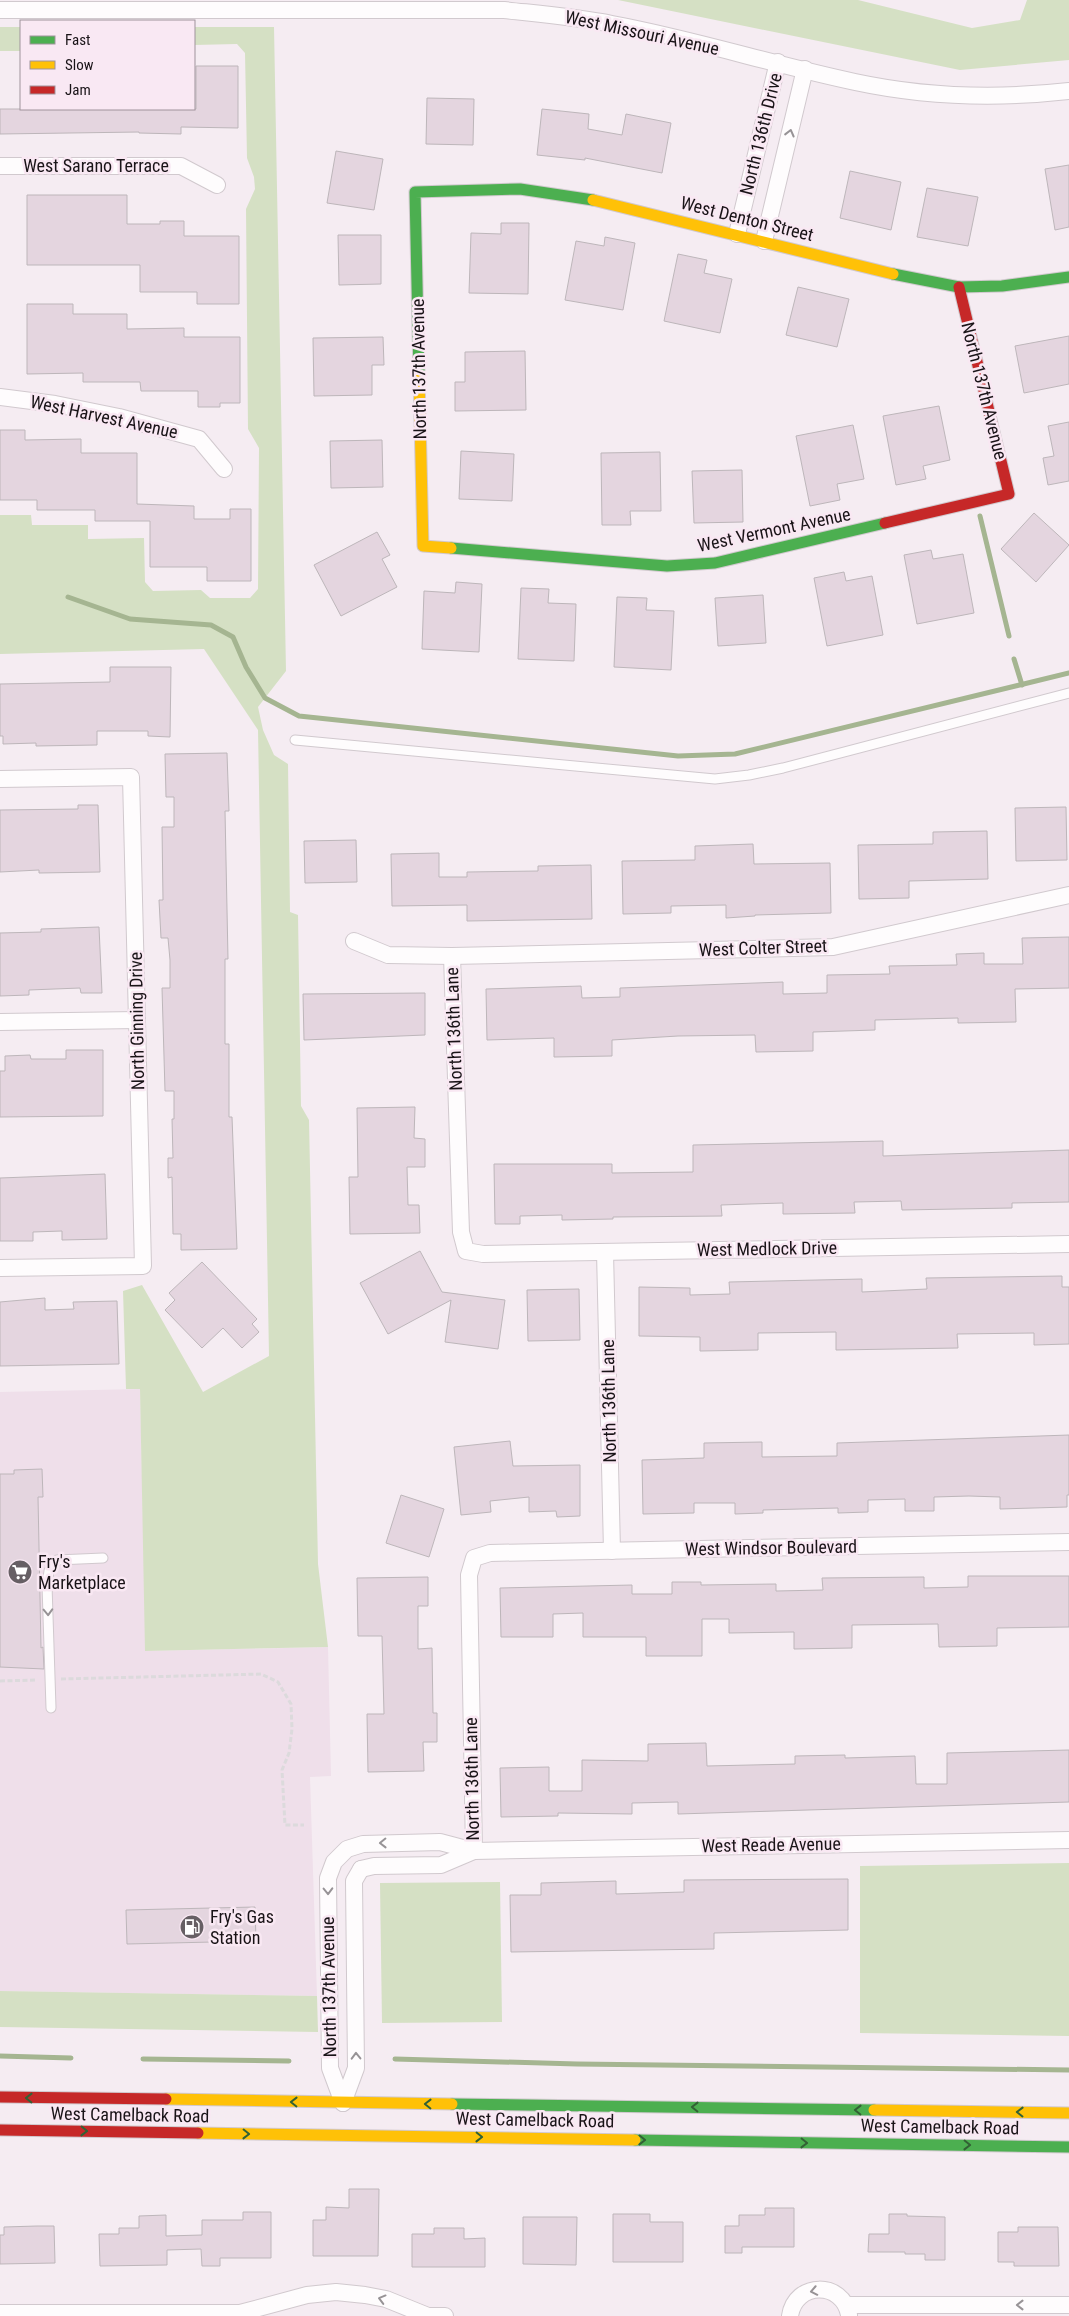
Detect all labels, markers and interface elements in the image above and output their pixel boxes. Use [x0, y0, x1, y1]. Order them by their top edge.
street label: West Missouri Avenue [563, 6, 721, 59]
legend [20, 20, 195, 110]
text: Fast [65, 31, 90, 49]
text: Slow [65, 56, 94, 74]
street label: North 136th Drive [735, 71, 786, 197]
text: Jam [65, 81, 91, 99]
one-way arrow [784, 129, 795, 138]
street label: West Sarano Terrace [23, 155, 169, 176]
street label: West Denton Street [679, 192, 816, 245]
street label: North 137th Avenue [407, 298, 430, 440]
street label: North 137th Avenue [957, 320, 1012, 462]
street label: West Harvest Avenue [28, 391, 180, 442]
street label: West Vermont Avenue [696, 503, 852, 556]
street label: West Colter Street [698, 935, 828, 960]
street label: North Ginning Drive [125, 952, 148, 1090]
street label: North 136th Lane [441, 967, 466, 1091]
street label: West Medlock Drive [697, 1237, 837, 1260]
street label: North 136th Lane [597, 1339, 620, 1463]
street label: West Windsor Boulevard [685, 1535, 857, 1560]
place label: Fry's Marketplace [38, 1551, 126, 1593]
supermarket icon: Fry's Marketplace [7, 1559, 33, 1585]
one-way arrow [42, 1609, 53, 1617]
street label: North 136th Lane [460, 1717, 483, 1841]
street label: West Reade Avenue [701, 1833, 841, 1856]
one-way arrow [379, 1838, 386, 1848]
one-way arrow [323, 1888, 333, 1895]
place label: Fry's Gas Station [210, 1906, 274, 1948]
fuel station icon: Fry's Gas Station [179, 1914, 205, 1940]
street label: North 137th Avenue [317, 1916, 340, 2058]
one-way arrow [351, 2052, 361, 2060]
one-way arrow [24, 2093, 32, 2103]
one-way arrow [290, 2097, 298, 2107]
one-way arrow [424, 2099, 432, 2109]
one-way arrow [691, 2102, 699, 2112]
street label: West Camelback Road [50, 2103, 210, 2126]
one-way arrow [854, 2104, 862, 2115]
one-way arrow [1016, 2107, 1024, 2117]
street label: West Camelback Road [455, 2108, 615, 2131]
street label: West Camelback Road [860, 2115, 1020, 2138]
one-way arrow [80, 2126, 88, 2137]
one-way arrow [242, 2129, 250, 2139]
one-way arrow [476, 2132, 484, 2142]
one-way arrow [638, 2135, 646, 2145]
one-way arrow [801, 2137, 809, 2148]
one-way arrow [963, 2140, 971, 2151]
one-way arrow [809, 2285, 818, 2295]
one-way arrow [378, 2294, 387, 2305]
one-way arrow [1016, 2300, 1024, 2310]

